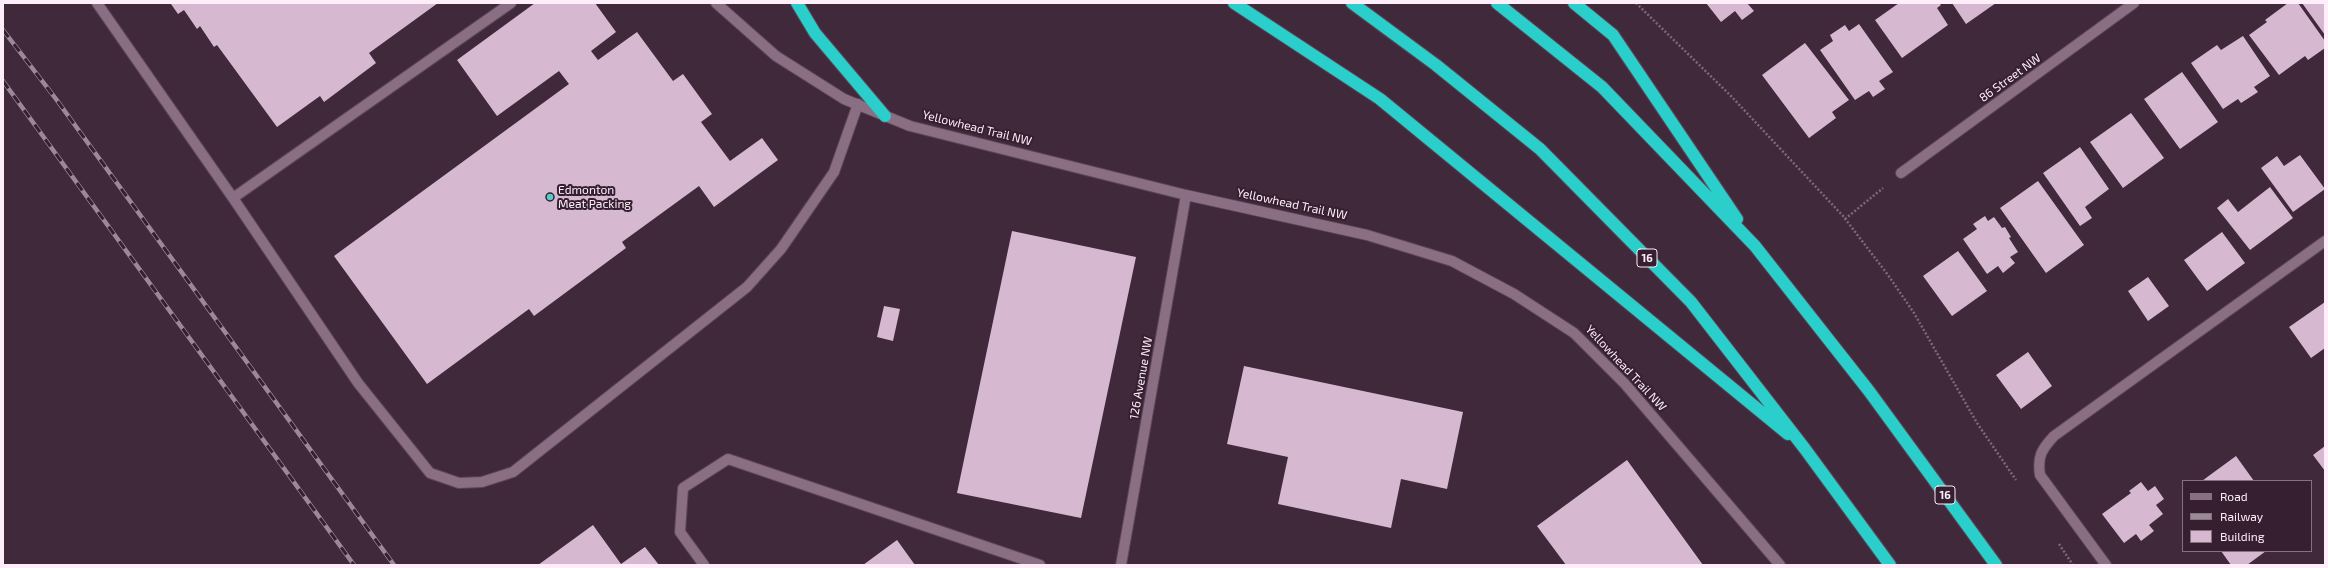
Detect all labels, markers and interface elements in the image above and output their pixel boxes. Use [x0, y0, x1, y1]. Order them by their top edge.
street label: 86 Street NW [1976, 51, 2044, 105]
street label: Yellowhead Trail NW [921, 107, 1033, 149]
place label: Edmonton Meat Packing [558, 183, 631, 211]
street label: Yellowhead Trail NW [1236, 185, 1348, 223]
marker: Edmonton Meat Packing [545, 192, 555, 202]
road number: 16 [1637, 249, 1657, 267]
street label: Yellowhead Trail NW [1582, 322, 1670, 414]
street label: 126 Avenue NW [1127, 335, 1155, 421]
legend [2182, 480, 2312, 552]
road number: 16 [1935, 486, 1955, 504]
text: Road [2220, 489, 2248, 503]
text: Railway [2220, 509, 2263, 523]
text: Building [2220, 529, 2264, 543]

